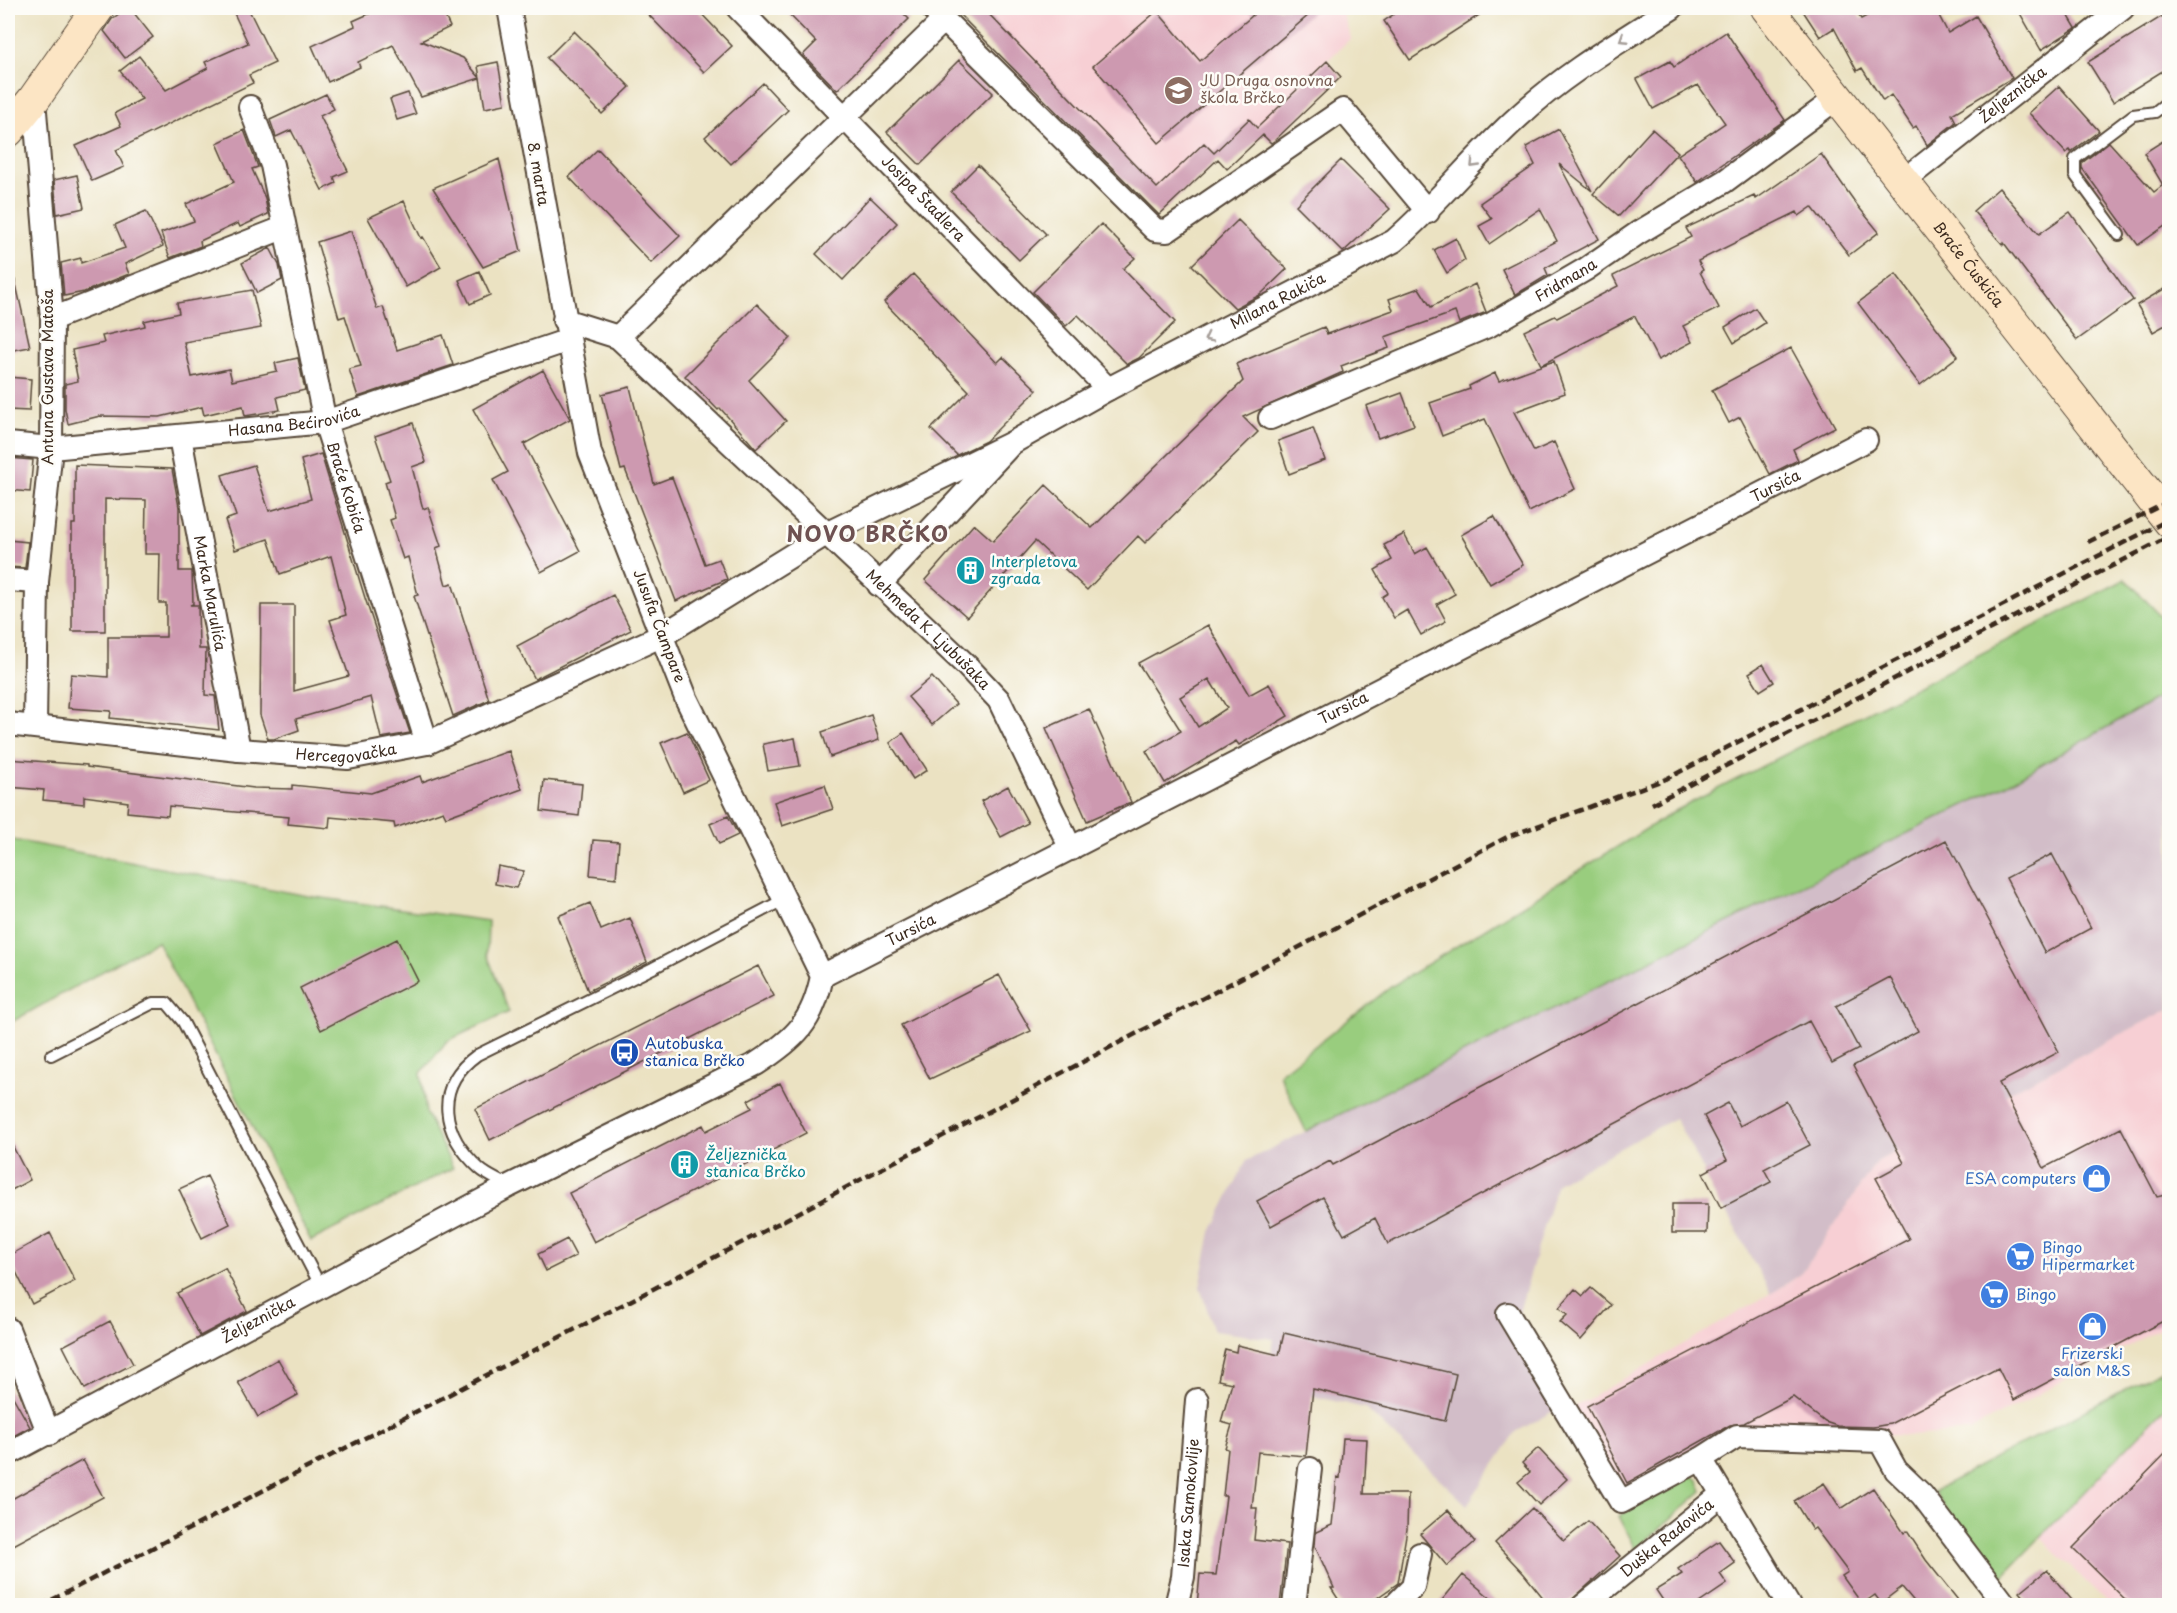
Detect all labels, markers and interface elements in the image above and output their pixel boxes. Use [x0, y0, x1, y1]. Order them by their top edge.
one-way arrow [1618, 32, 1629, 43]
street label: Željeznička [1973, 59, 2051, 128]
place label: JU Druga osnovna škola Brčko [1200, 68, 1334, 108]
school or university icon: JU Druga osnovna škola Brčko [1163, 74, 1195, 106]
street label: 8. marta [523, 140, 556, 208]
street label: Josipa Štadlera [877, 149, 972, 247]
one-way arrow [1470, 156, 1481, 167]
street label: Braće Ćuskića [1928, 216, 2011, 312]
street label: Fridmana [1530, 252, 1601, 306]
street label: Milana Rakiča [1225, 265, 1329, 334]
street label: Antuna Gustava Matoša [35, 288, 58, 465]
one-way arrow [1203, 331, 1214, 342]
street label: Hasana Bećirovića [227, 398, 363, 441]
street label: Braće Kobića [322, 438, 373, 536]
street label: Tursića [1746, 462, 1804, 507]
district label: NOVO BRČKO [786, 517, 950, 549]
street label: Marka Marulića [189, 533, 233, 653]
place label: Interpletova zgrada [991, 549, 1078, 589]
building icon: Interpletova zgrada [954, 555, 986, 587]
street label: Mehmeda K. Ljubušaka [861, 563, 997, 695]
street label: Jusufa Čampare [628, 566, 693, 685]
street label: Tursića [1314, 684, 1372, 729]
street label: Hercegovačka [295, 736, 399, 768]
street label: Tursića [881, 906, 940, 951]
place label: Autobuska stanica Brčko [645, 1031, 745, 1071]
bus stop icon: Autobuska stanica Brčko [608, 1037, 640, 1069]
place label: Željeznička stanica Brčko [706, 1142, 806, 1182]
building icon: Željeznička stanica Brčko [669, 1148, 701, 1180]
shop icon: ESA computers [2081, 1163, 2113, 1195]
place label: ESA computers [1965, 1166, 2076, 1189]
place label: Bingo Hipermarket [2042, 1235, 2135, 1275]
supermarket icon: Bingo Hipermarket [2005, 1241, 2037, 1273]
supermarket icon: Bingo [1979, 1279, 2011, 1311]
place label: Bingo [2016, 1282, 2056, 1305]
street label: Željeznička [217, 1289, 299, 1348]
shop icon: Frizerski salon M&S [2076, 1311, 2108, 1343]
place label: Frizerski salon M&S [2053, 1341, 2131, 1381]
street label: Isaka Samokovlije [1171, 1438, 1204, 1568]
street label: Duška Radovića [1614, 1492, 1718, 1582]

